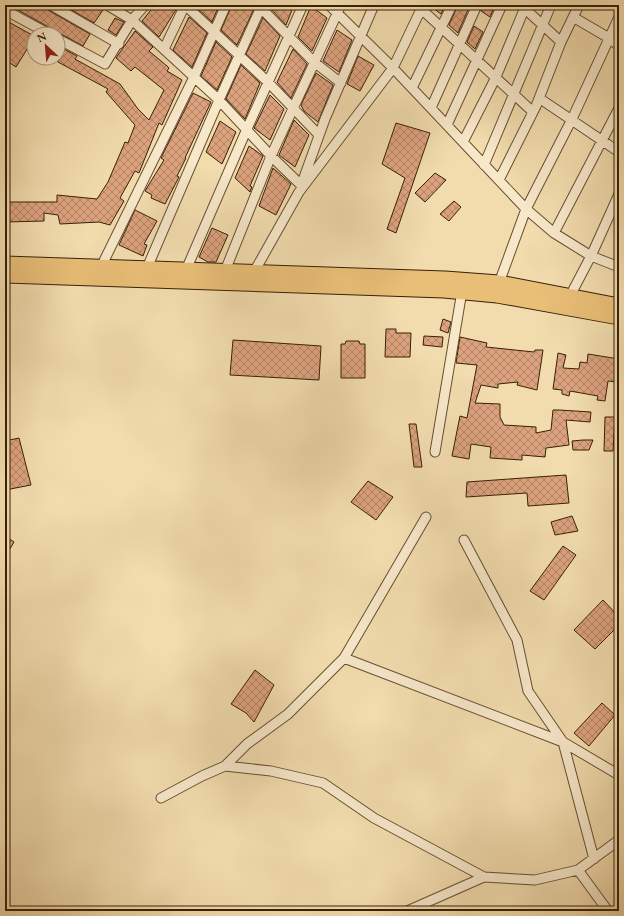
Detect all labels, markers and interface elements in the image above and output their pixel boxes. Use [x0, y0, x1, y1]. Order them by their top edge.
north arrow [26, 26, 66, 66]
text: N [35, 29, 49, 45]

